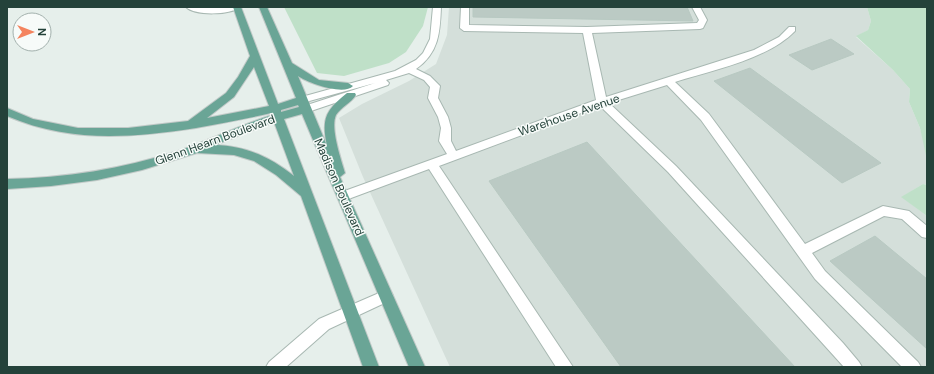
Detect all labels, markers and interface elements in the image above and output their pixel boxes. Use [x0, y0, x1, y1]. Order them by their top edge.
north arrow [12, 12, 52, 52]
text: N [35, 28, 49, 36]
street label: Warehouse Avenue [516, 90, 622, 140]
street label: Glenn Hearn Boulevard [153, 111, 277, 169]
street label: Madison Boulevard [310, 136, 368, 238]

